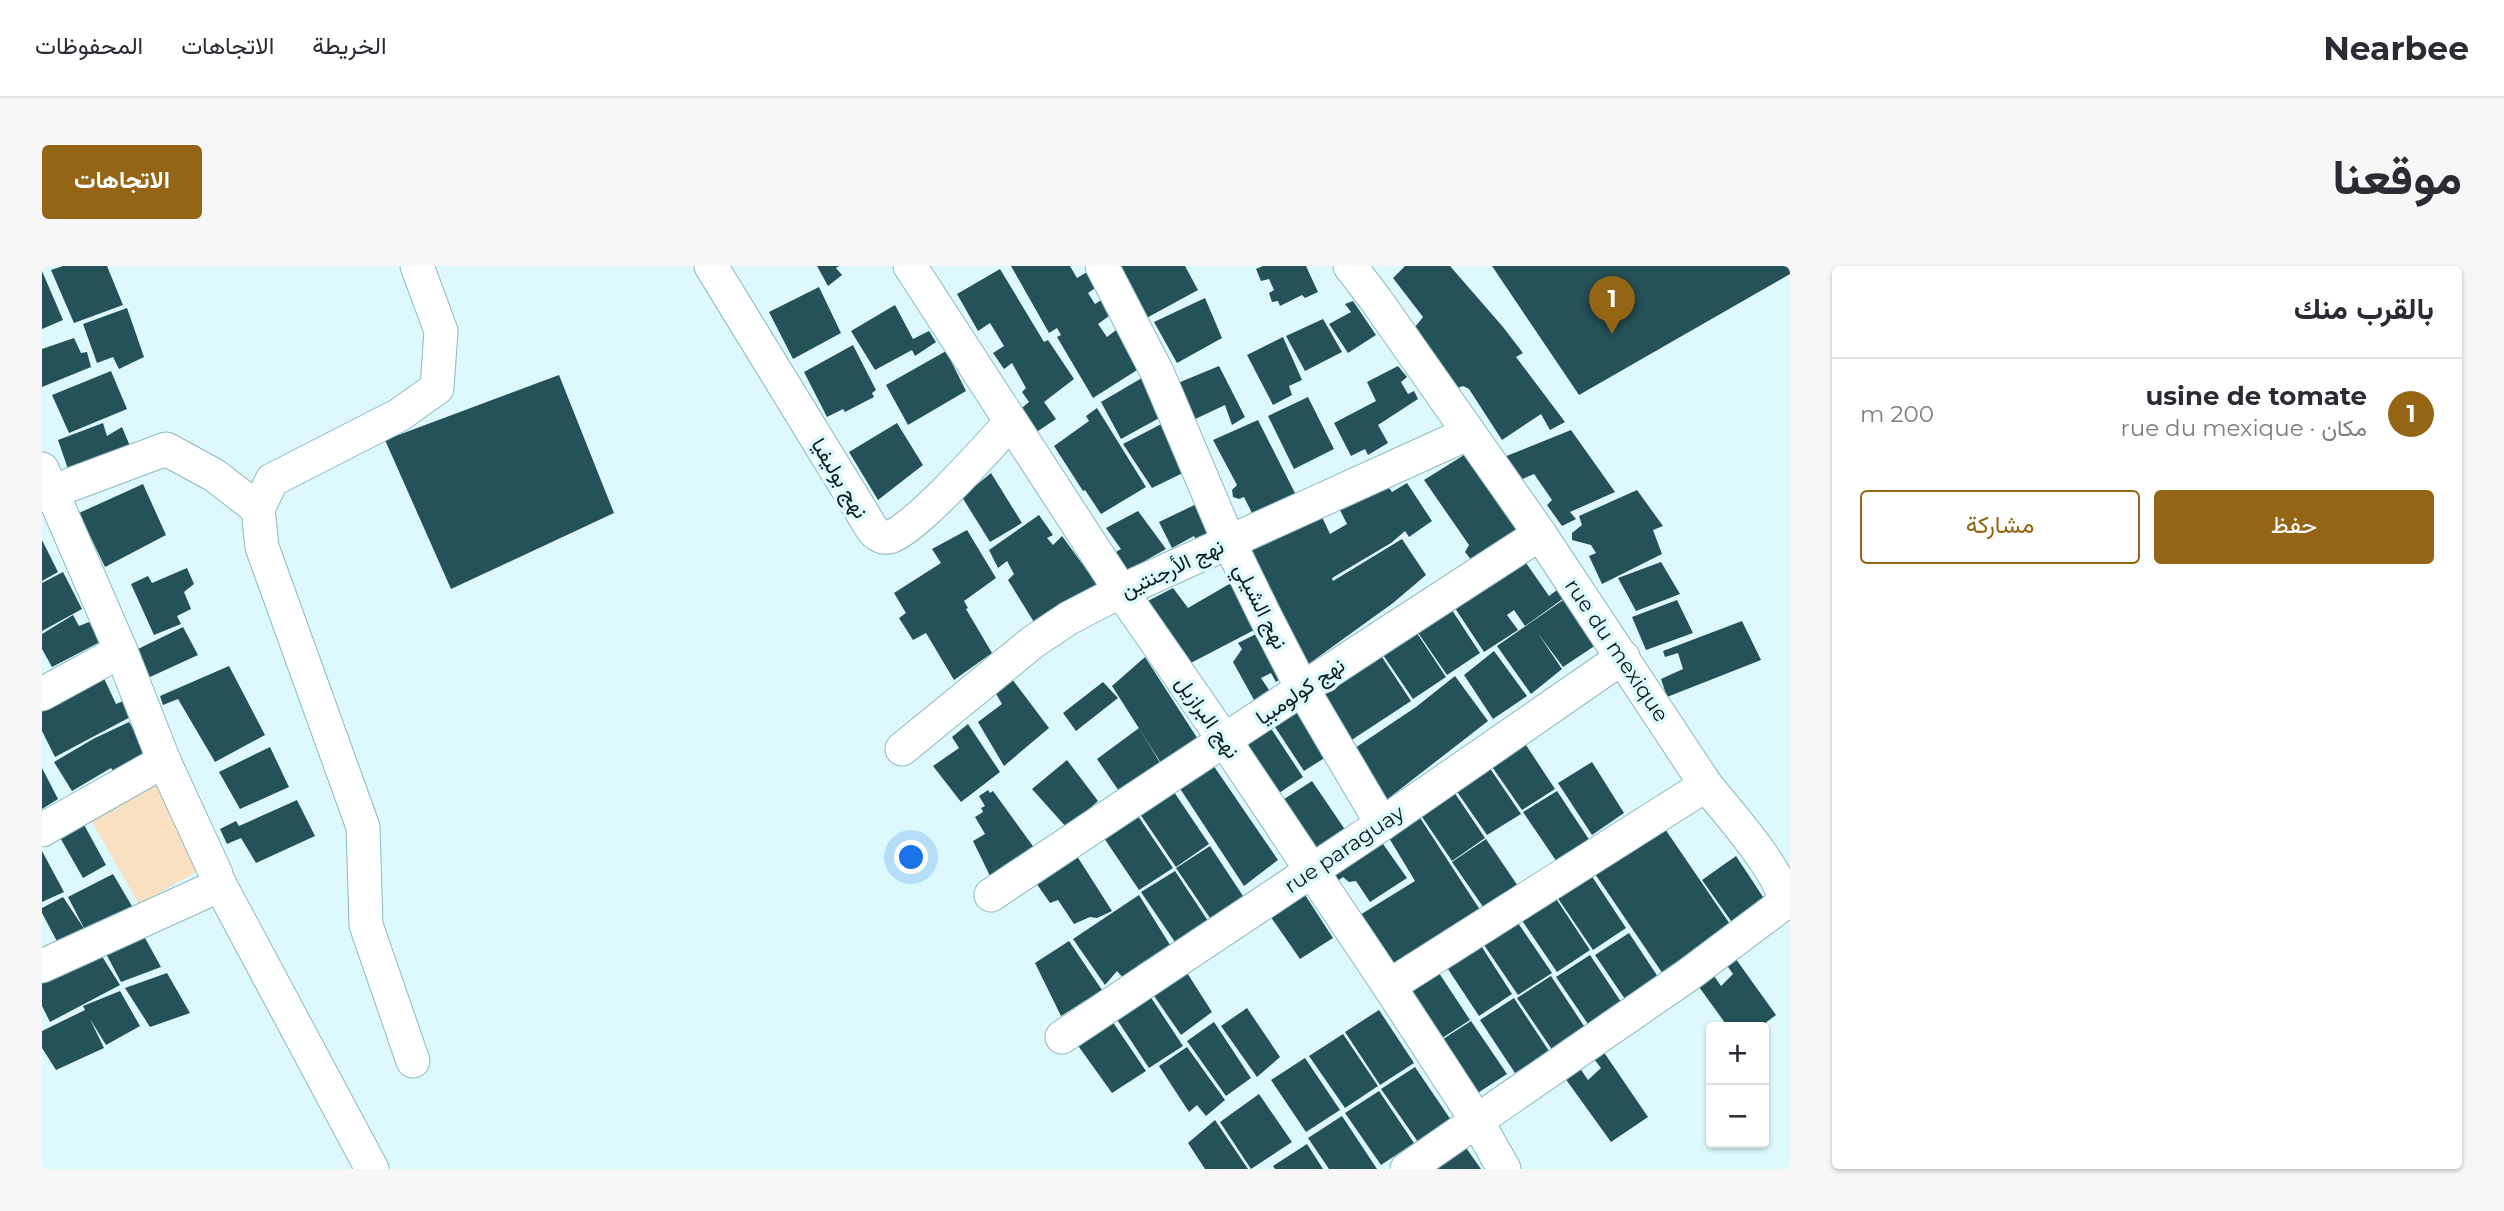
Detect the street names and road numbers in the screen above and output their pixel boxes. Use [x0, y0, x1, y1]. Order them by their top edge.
street label: نهج بوليفيا [805, 433, 874, 524]
street label: نهج الأرجنتين [1116, 533, 1228, 605]
street label: نهج الشيلي [1224, 559, 1293, 655]
street label: rue du mexique [1560, 574, 1674, 726]
street label: نهج كولومبيا [1251, 652, 1350, 732]
street label: نهج البرازيل [1169, 671, 1245, 764]
street label: rue paraguay [1279, 799, 1409, 898]

